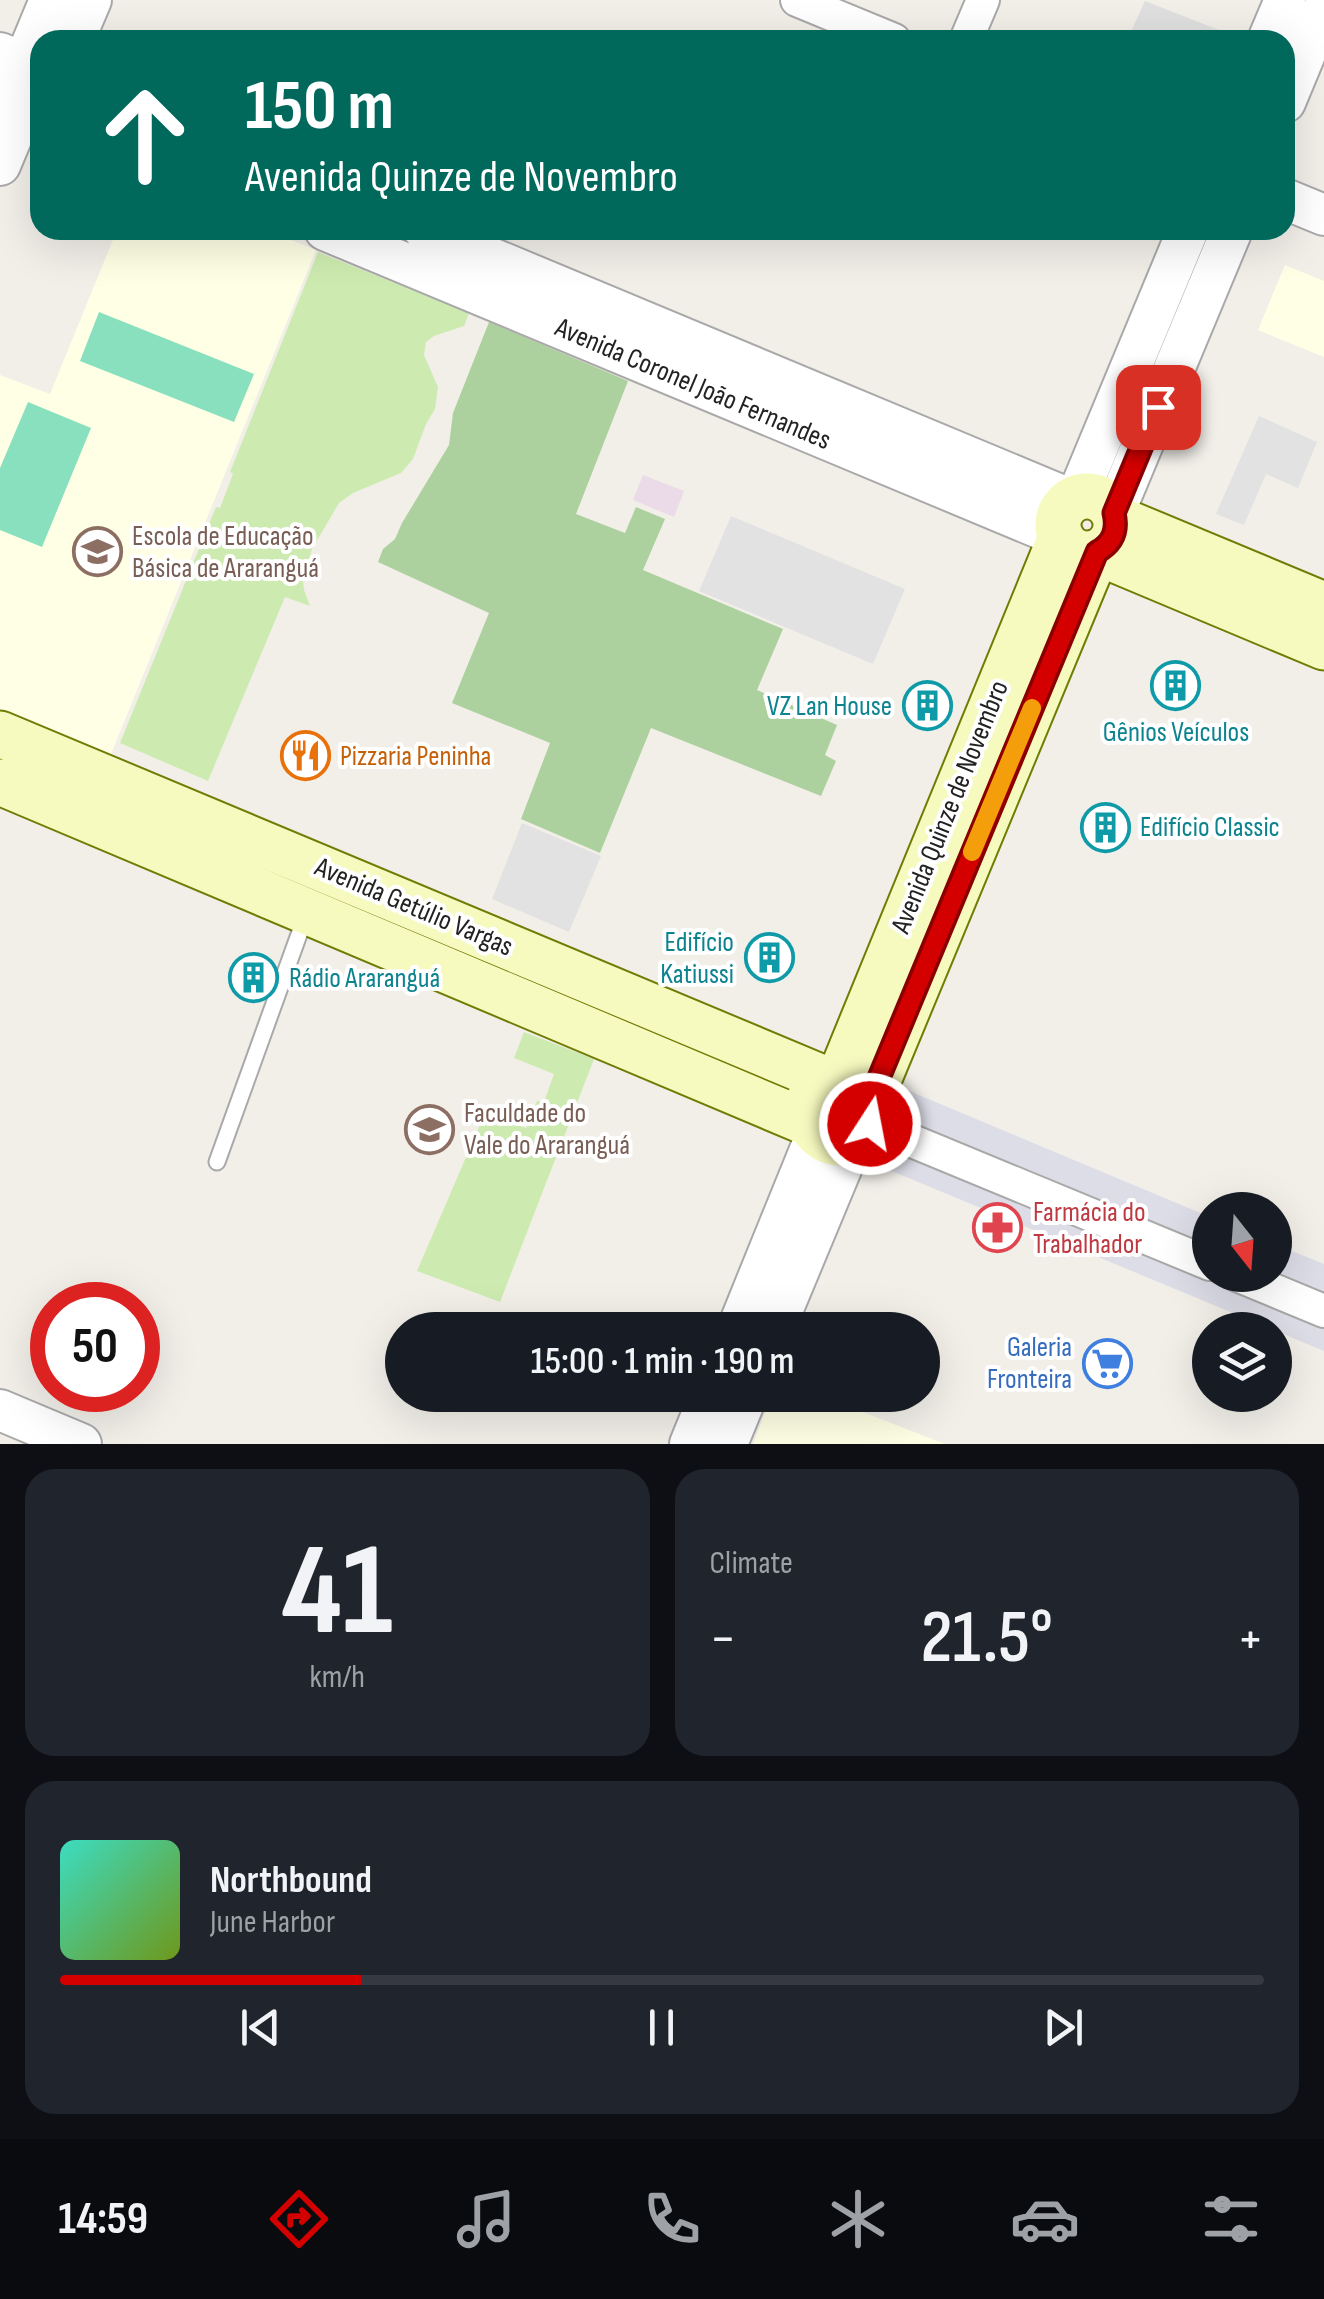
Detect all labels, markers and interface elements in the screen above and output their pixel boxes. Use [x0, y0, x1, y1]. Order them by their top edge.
text: 150 m [245, 65, 394, 149]
icon: ahead [80, 70, 210, 200]
text: Avenida Quinze de Novembro [245, 150, 678, 205]
street label: Avenida Coronel João Fernandes [549, 311, 836, 457]
pin [1116, 365, 1201, 450]
icon: arrive [1131, 380, 1186, 435]
place label: Escola de Educação Básica de Araranguá [132, 520, 319, 585]
school or university icon: Escola de Educação Básica de Araranguá [71, 526, 123, 578]
building icon: Gênios Veículos [1150, 659, 1202, 711]
street label: Avenida Quinze de Novembro [884, 676, 1016, 939]
building icon: VZ Lan House [901, 680, 953, 732]
place label: VZ Lan House [767, 690, 892, 723]
place label: Gênios Veículos [1103, 716, 1249, 749]
restaurant icon: Pizzaria Peninha [279, 730, 331, 782]
place label: Pizzaria Peninha [340, 740, 491, 773]
building icon: Edifício Classic [1079, 801, 1131, 853]
place label: Edifício Classic [1140, 811, 1280, 844]
street label: Avenida Getúlio Vargas [309, 850, 518, 964]
place label: Edifício Katiussi [660, 926, 734, 991]
building icon: Edifício Katiussi [743, 932, 795, 984]
building icon: Rádio Araranguá [228, 952, 280, 1004]
place label: Rádio Araranguá [289, 962, 440, 995]
position arrow [818, 1072, 922, 1176]
place label: Faculdade do Vale do Araranguá [464, 1097, 630, 1162]
school or university icon: Faculdade do Vale do Araranguá [403, 1103, 455, 1155]
north arrow [1192, 1192, 1292, 1292]
map controls [1192, 1192, 1292, 1412]
place label: Farmácia do Trabalhador [1033, 1196, 1146, 1261]
pharmacy icon: Farmácia do Trabalhador [972, 1202, 1024, 1254]
speed limit sign: 50 [30, 1282, 160, 1412]
button: layers [1192, 1312, 1292, 1412]
place label: Galeria Fronteira [987, 1331, 1072, 1396]
supermarket icon: Galeria Fronteira [1081, 1337, 1133, 1389]
text: 15:00 · 1 min · 190 m [531, 1339, 794, 1384]
text: 41 [281, 1515, 393, 1671]
text: Climate [710, 1544, 793, 1583]
text: 21.5° [920, 1593, 1053, 1684]
text: − [710, 1606, 736, 1673]
text: + [1237, 1606, 1264, 1673]
text: km/h [310, 1658, 365, 1697]
text: Northbound [210, 1858, 372, 1903]
text: June Harbor [210, 1903, 335, 1942]
icon: previous [233, 2000, 288, 2055]
icon: pause [634, 2000, 689, 2055]
icon: next [1036, 2000, 1091, 2055]
icon: directions [264, 2184, 334, 2254]
icon: music [451, 2184, 521, 2254]
icon: phone [637, 2184, 707, 2254]
icon: climate [823, 2184, 893, 2254]
icon: car [1010, 2184, 1080, 2254]
icon: filters [1196, 2184, 1266, 2254]
text: 14:59 [58, 2192, 148, 2247]

